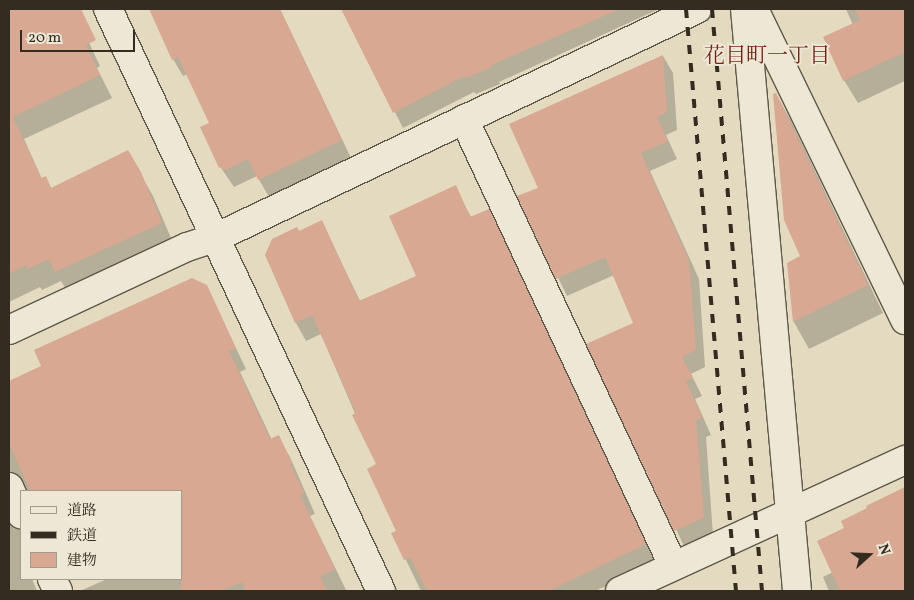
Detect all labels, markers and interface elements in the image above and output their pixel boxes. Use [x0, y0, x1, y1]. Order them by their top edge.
scale bar [22, 20, 138, 52]
text: 20 m [28, 28, 61, 49]
district label: 花目町一丁目 [704, 44, 830, 70]
legend [20, 490, 182, 580]
text: 道路 [67, 501, 97, 522]
text: 鉄道 [67, 526, 97, 547]
north arrow [844, 530, 894, 580]
text: N [873, 542, 894, 558]
text: 建物 [67, 551, 97, 572]

